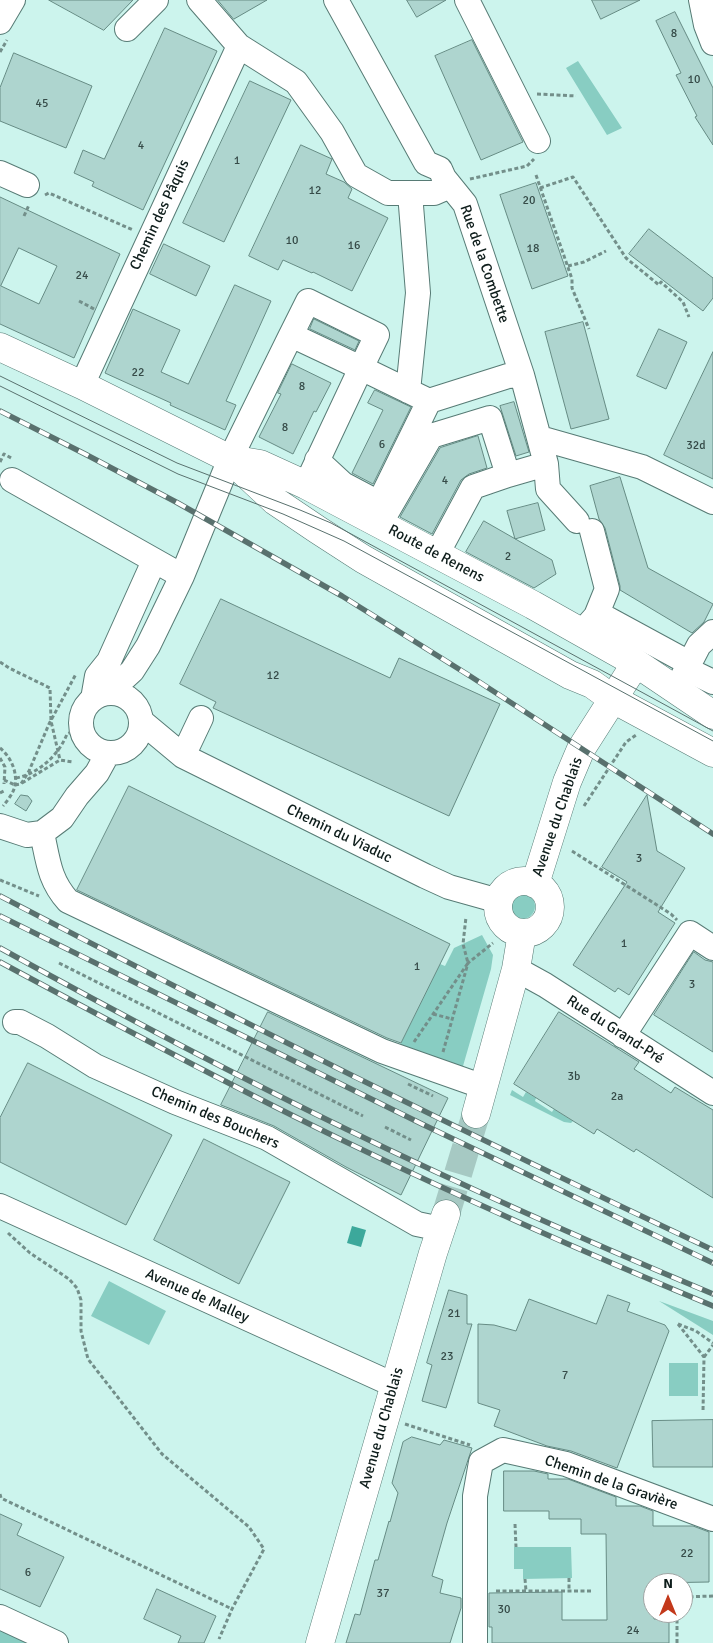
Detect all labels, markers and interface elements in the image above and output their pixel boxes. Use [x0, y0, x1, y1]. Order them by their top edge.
house number: 8 [671, 27, 677, 41]
house number: 10 [688, 73, 700, 87]
house number: 45 [36, 97, 48, 111]
house number: 4 [138, 139, 144, 153]
house number: 1 [234, 154, 240, 168]
street label: Chemin des Pâquis [126, 157, 194, 273]
house number: 12 [309, 184, 321, 198]
house number: 20 [523, 194, 535, 208]
street label: Rue de la Combette [455, 203, 513, 325]
house number: 10 [286, 234, 298, 248]
house number: 16 [348, 239, 360, 253]
house number: 18 [527, 242, 539, 256]
house number: 24 [76, 269, 88, 283]
house number: 22 [132, 366, 144, 380]
house number: 8 [299, 380, 305, 394]
house number: 8 [282, 421, 288, 435]
house number: 6 [379, 438, 385, 452]
house number: 32d [686, 439, 706, 453]
house number: 4 [442, 474, 448, 488]
street label: Route de Renens [385, 521, 487, 587]
house number: 2 [505, 550, 511, 564]
house number: 12 [267, 669, 279, 683]
street label: Avenue du Chablais [529, 755, 587, 879]
street label: Chemin du Viaduc [283, 801, 395, 867]
house number: 3 [636, 852, 642, 866]
house number: 1 [621, 937, 627, 951]
house number: 1 [414, 960, 420, 974]
house number: 3 [689, 978, 695, 992]
street label: Rue du Grand-Pré [563, 992, 667, 1068]
house number: 3b [568, 1070, 580, 1084]
street label: Chemin des Bouchers [148, 1083, 282, 1153]
house number: 2a [611, 1090, 623, 1104]
street label: Avenue de Malley [142, 1265, 252, 1327]
house number: 21 [448, 1307, 460, 1321]
house number: 23 [441, 1350, 453, 1364]
street label: Avenue du Chablais [356, 1365, 408, 1491]
house number: 7 [562, 1369, 568, 1383]
street label: Chemin de la Gravière [542, 1452, 680, 1514]
house number: 22 [681, 1547, 693, 1561]
house number: 6 [25, 1566, 31, 1580]
north arrow [643, 1573, 693, 1623]
text: N [663, 1575, 673, 1592]
house number: 37 [377, 1587, 389, 1601]
house number: 30 [498, 1603, 510, 1617]
house number: 24 [627, 1624, 639, 1638]

